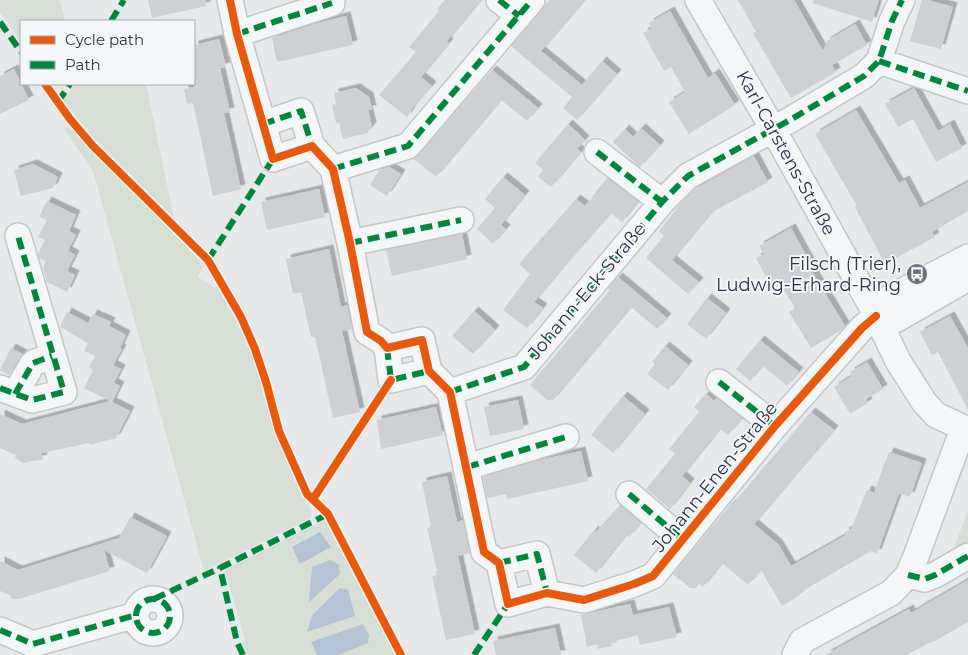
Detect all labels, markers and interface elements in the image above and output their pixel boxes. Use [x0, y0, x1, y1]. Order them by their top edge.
legend [20, 20, 195, 85]
text: Cycle path [65, 30, 144, 49]
text: Path [65, 55, 101, 74]
street label: Karl-Carstens-Straße [732, 67, 841, 239]
street label: Johann-Eck-Straße [523, 218, 651, 365]
place label: Filsch (Trier), Ludwig-Erhard-Ring [716, 253, 901, 296]
bus stop icon: Filsch (Trier), Ludwig-Erhard-Ring [905, 262, 929, 286]
street label: Johann-Enen-Straße [647, 398, 782, 557]

